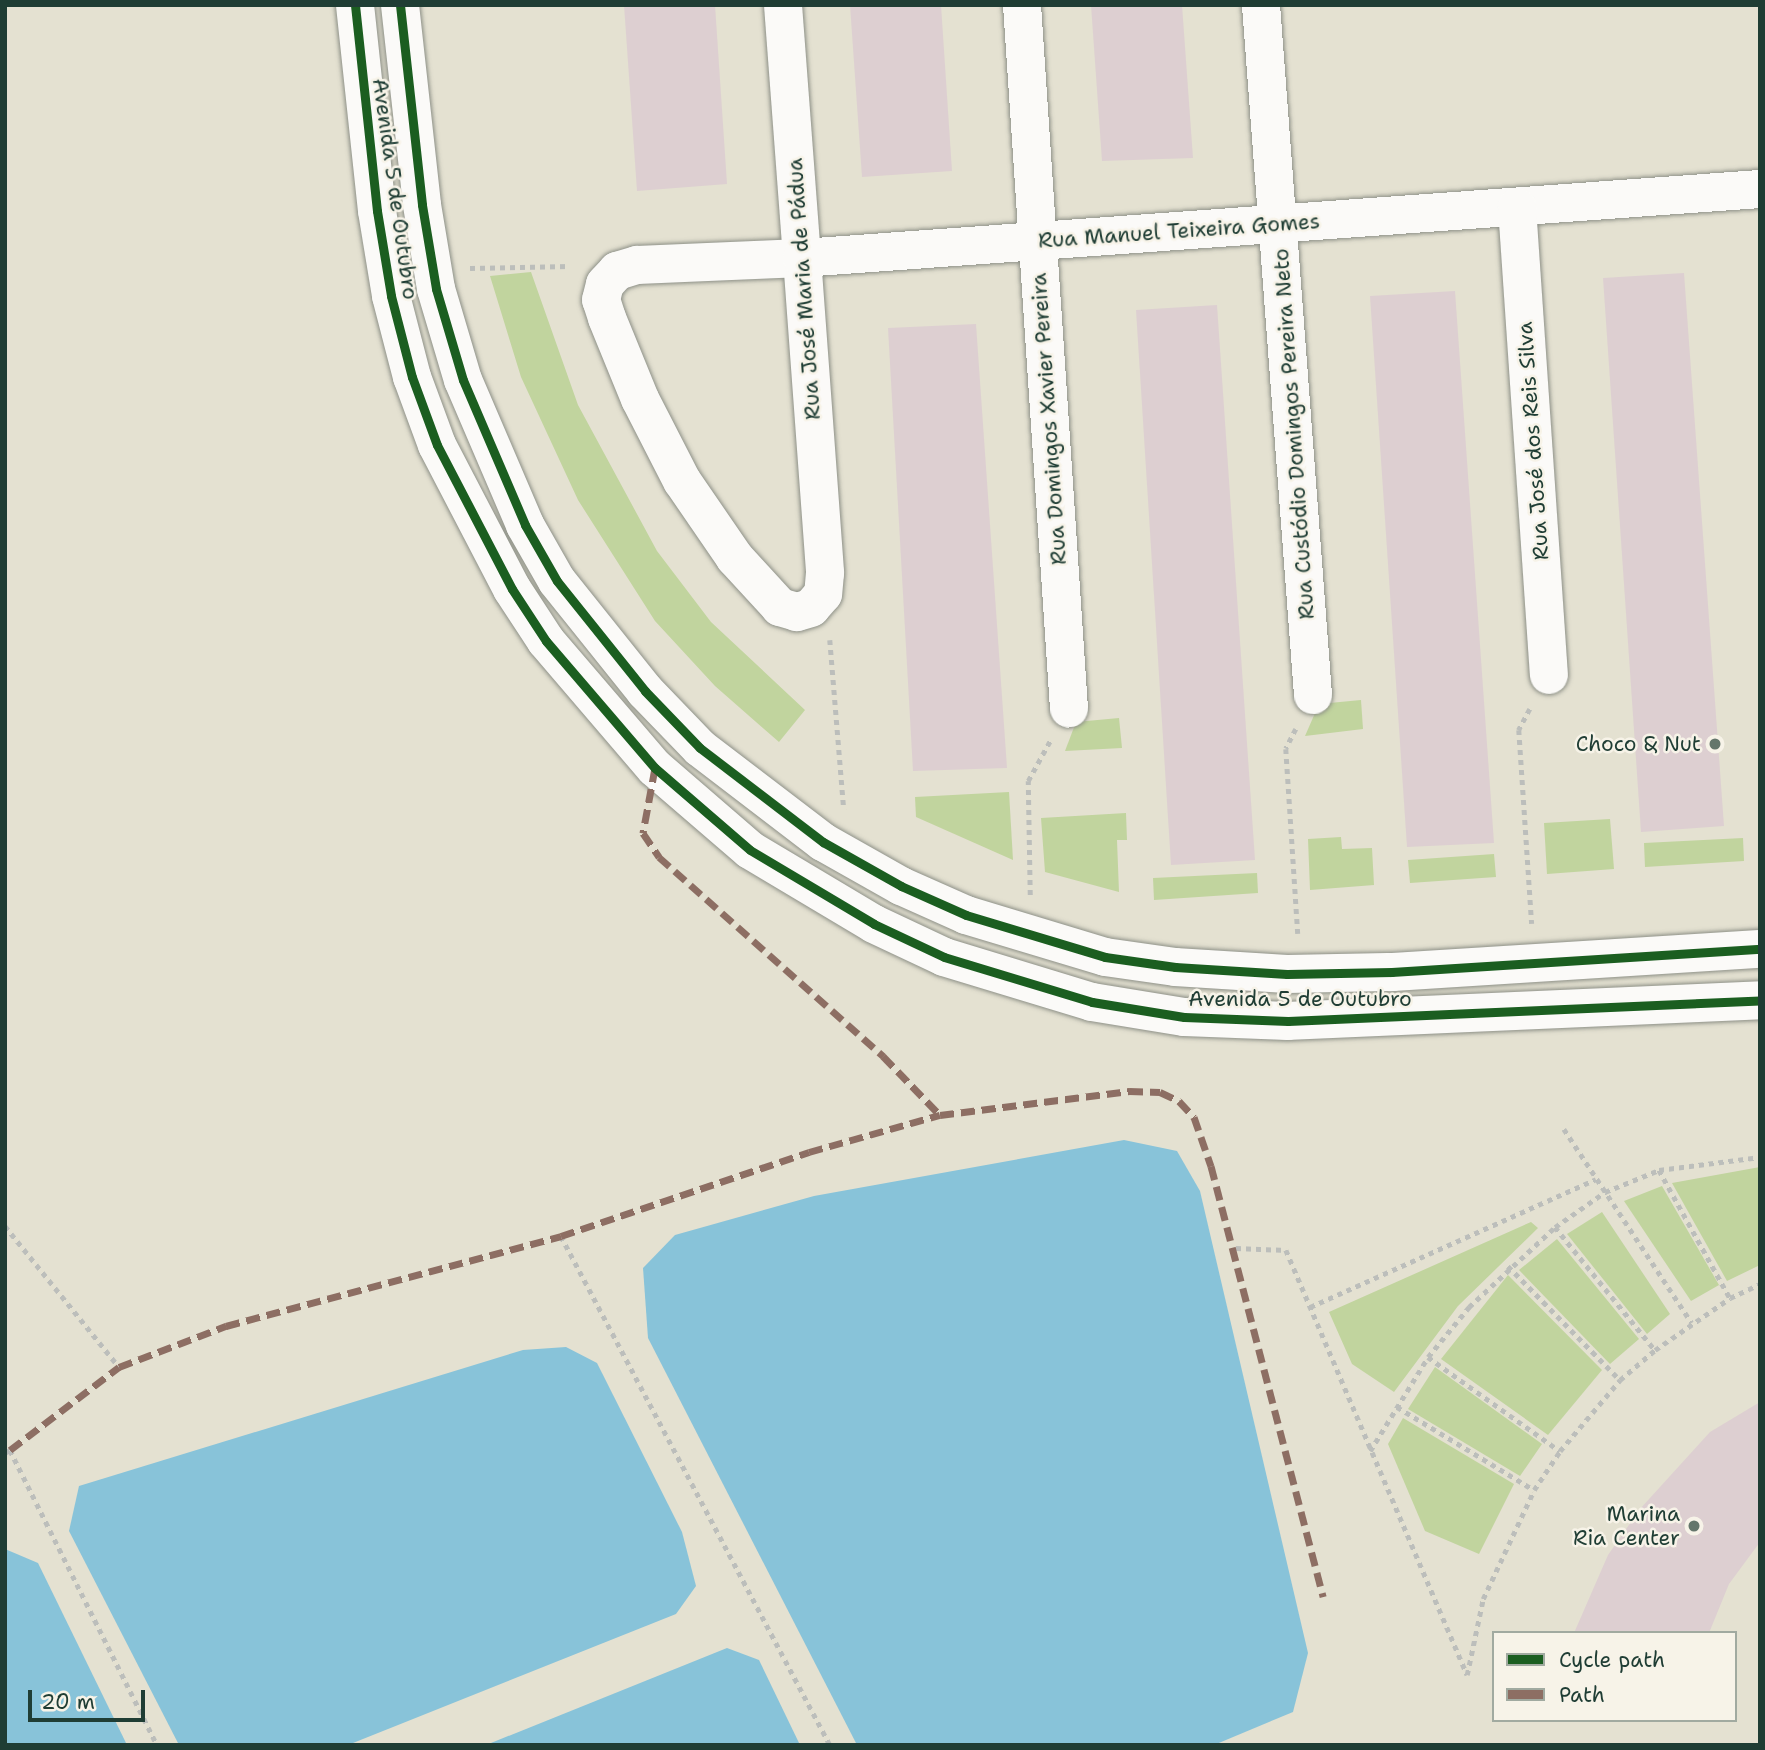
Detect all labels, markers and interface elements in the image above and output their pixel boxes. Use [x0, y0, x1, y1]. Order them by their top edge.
street label: Avenida 5 de Outubro [367, 77, 423, 301]
street label: Rua José Maria de Pádua [782, 157, 826, 421]
street label: Rua Manuel Teixeira Gomes [1037, 209, 1321, 253]
street label: Rua Custódio Domingos Pereira Neto [1268, 248, 1320, 620]
street label: Rua Domingos Xavier Pereira [1026, 272, 1072, 566]
street label: Rua José dos Reis Silva [1512, 321, 1554, 561]
place label: Choco & Nut [1576, 731, 1701, 757]
marker: Choco & Nut [1707, 736, 1723, 752]
street label: Avenida 5 de Outubro [1188, 986, 1412, 1012]
place label: Marina Ria Center [1573, 1501, 1680, 1551]
marker: Marina Ria Center [1686, 1518, 1702, 1534]
legend [1492, 1631, 1737, 1722]
text: Cycle path [1559, 1646, 1665, 1674]
scale bar [32, 1676, 149, 1720]
text: Path [1559, 1681, 1605, 1709]
text: 20 m [41, 1688, 95, 1716]

